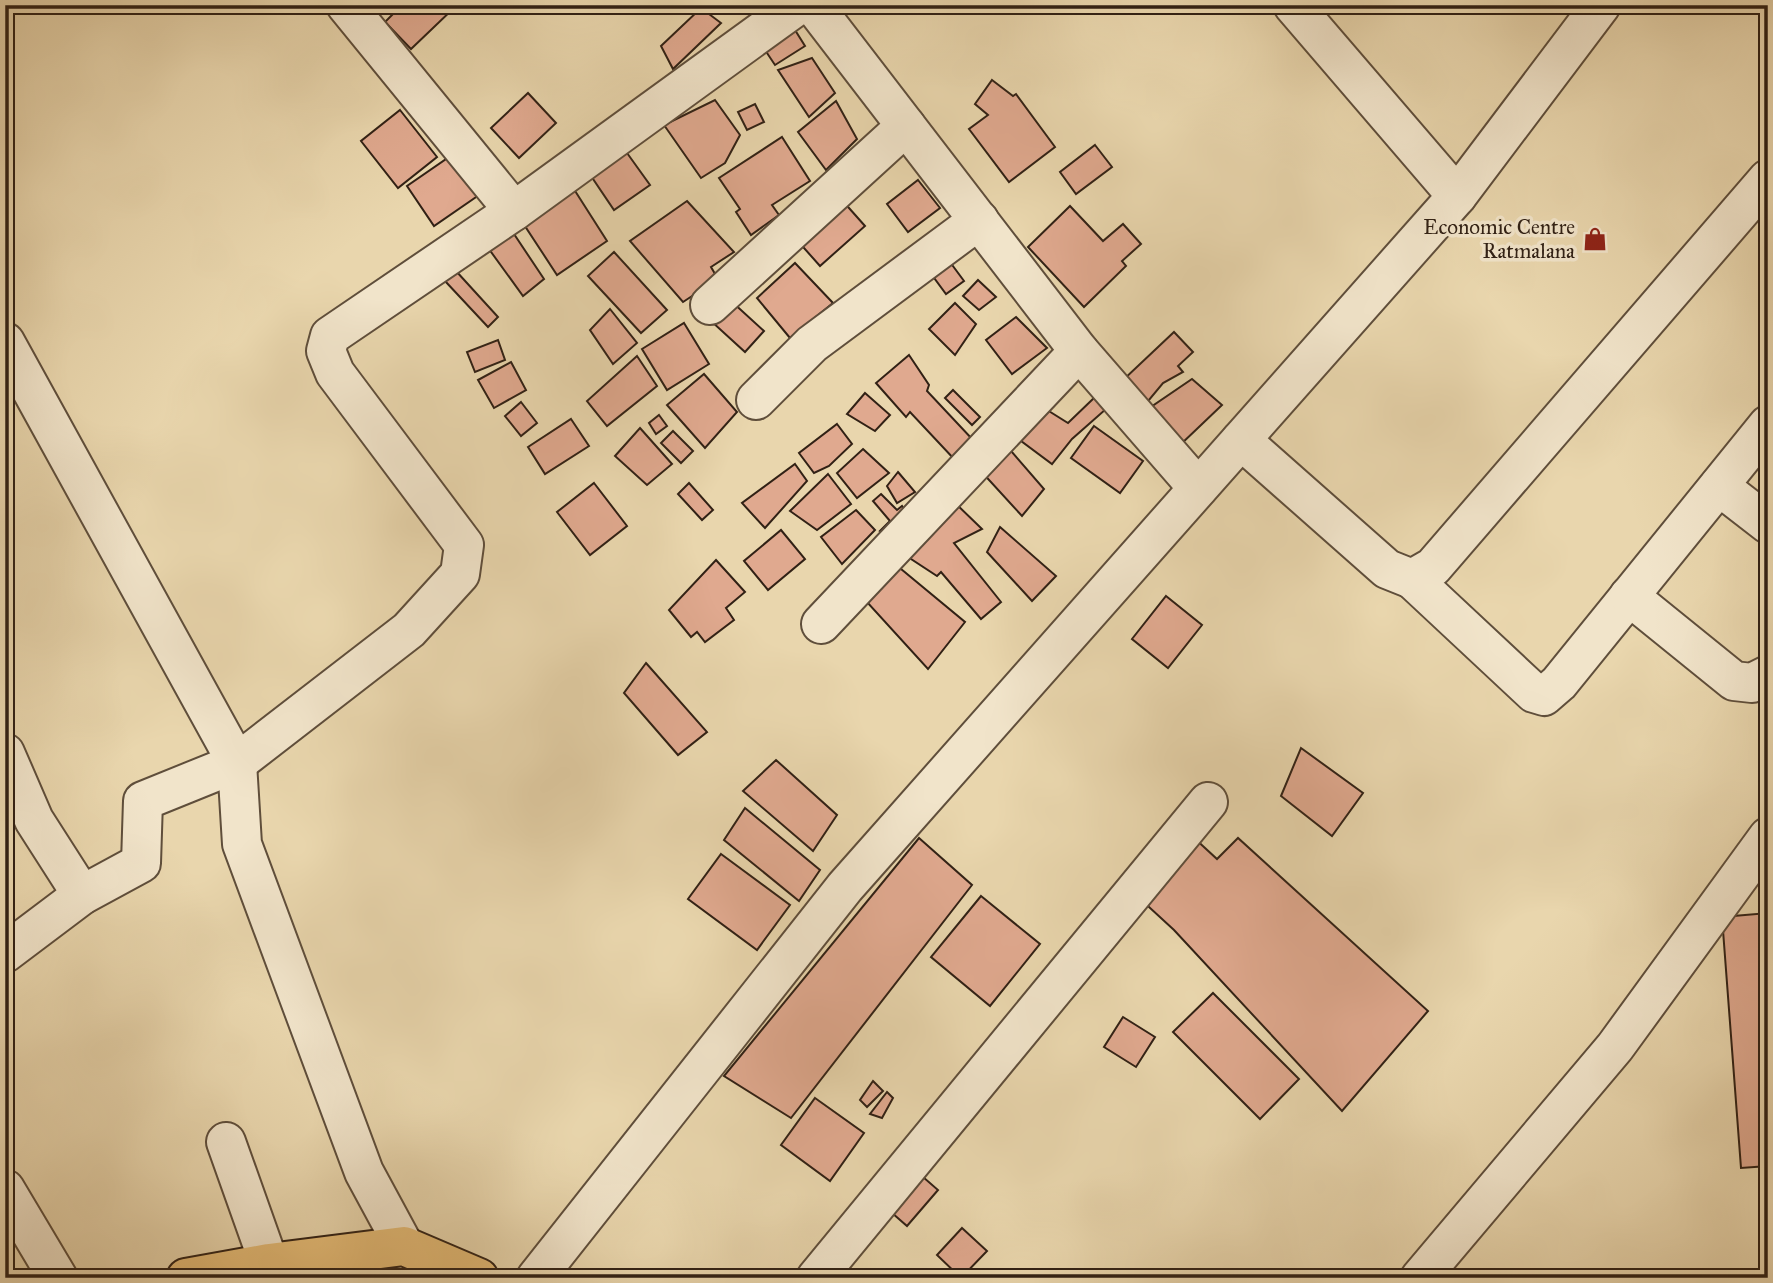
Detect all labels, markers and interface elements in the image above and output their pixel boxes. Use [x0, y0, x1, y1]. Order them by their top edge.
place label: Economic Centre Ratmalana [1423, 214, 1575, 264]
shop icon: Economic Centre Ratmalana [1581, 225, 1609, 253]

